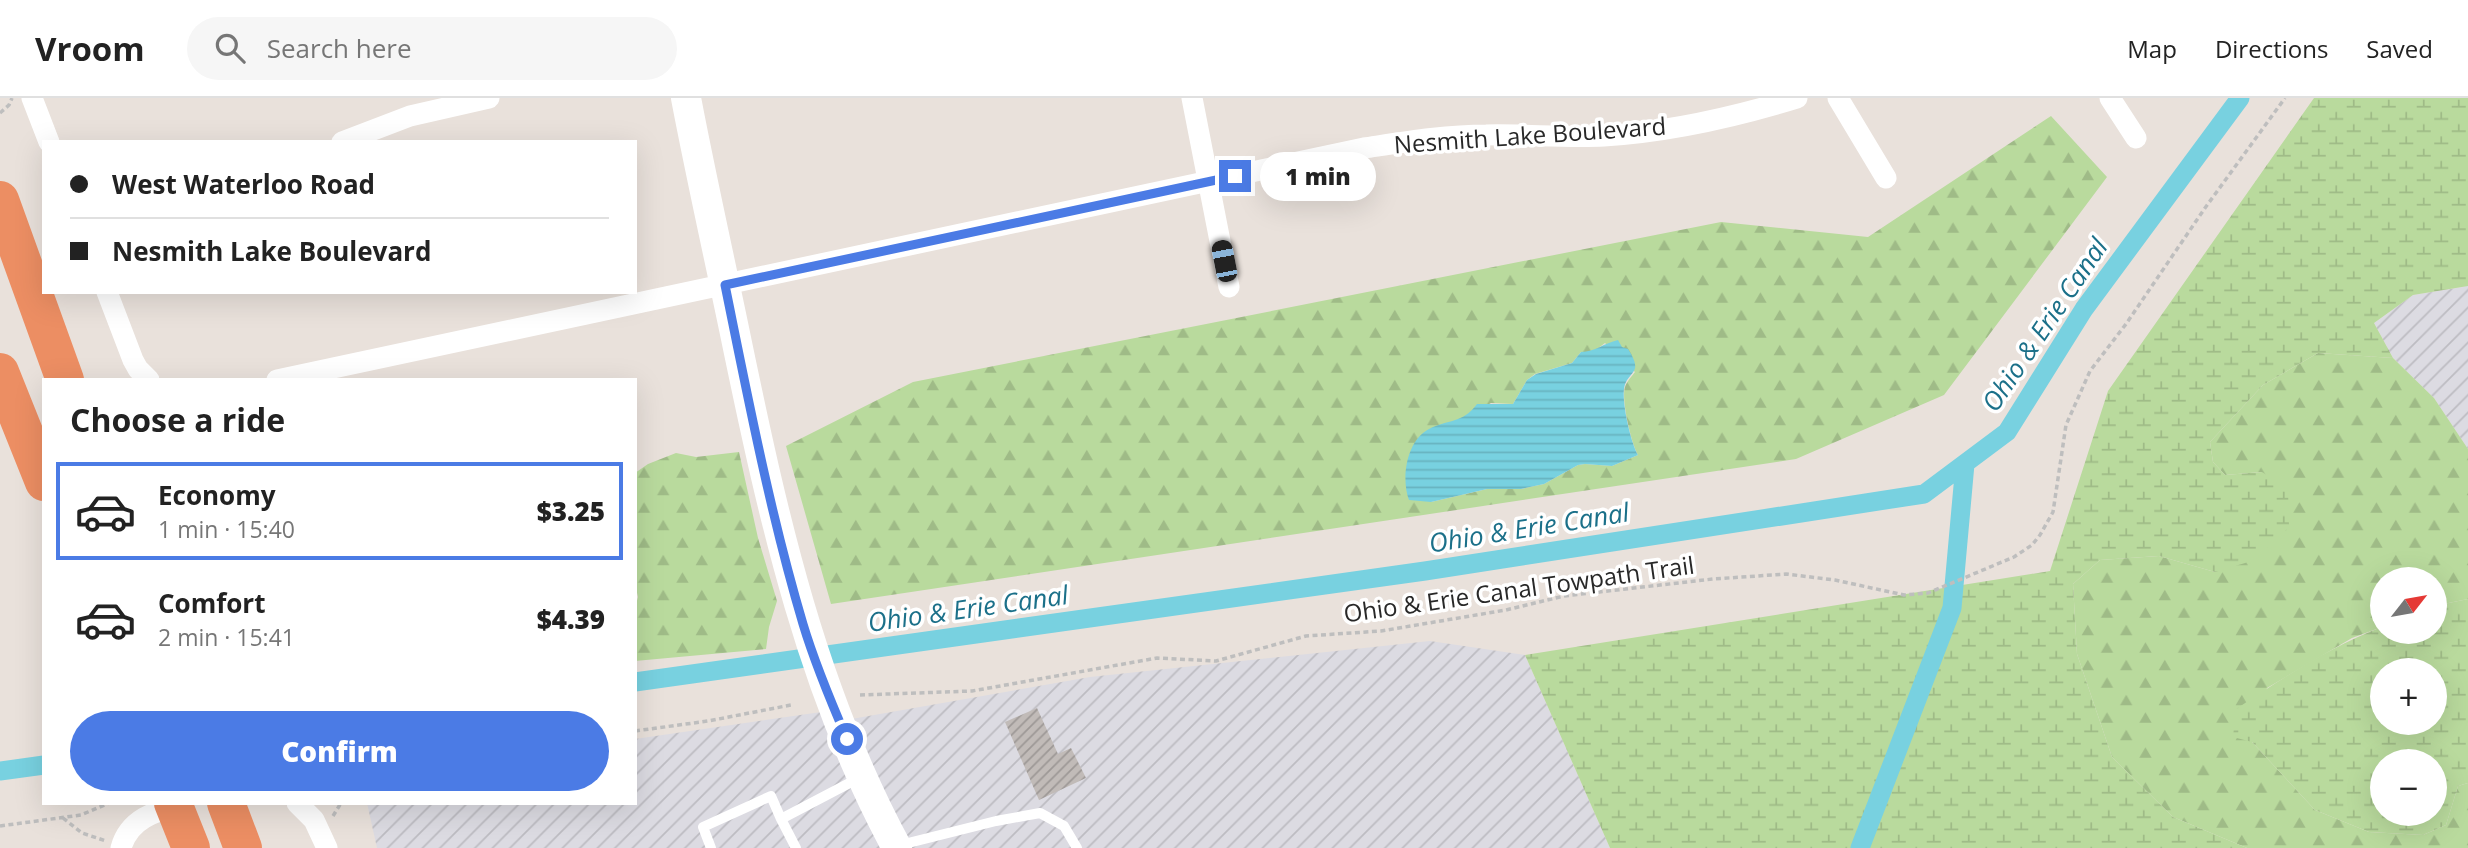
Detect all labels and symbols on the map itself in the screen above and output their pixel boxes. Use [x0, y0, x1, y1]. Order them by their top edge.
street label: Nesmith Lake Boulevard [1393, 109, 1667, 160]
callout: 1 min [1260, 152, 1375, 200]
route end [1219, 160, 1251, 192]
water label: Ohio & Erie Canal [1973, 229, 2116, 418]
car [1210, 238, 1239, 284]
water label: Ohio & Erie Canal [1426, 493, 1633, 561]
street label: Ohio & Erie Canal Towpath Trail [1341, 548, 1696, 629]
north arrow [2370, 567, 2446, 644]
water label: Ohio & Erie Canal [865, 576, 1072, 640]
route start [831, 723, 863, 755]

